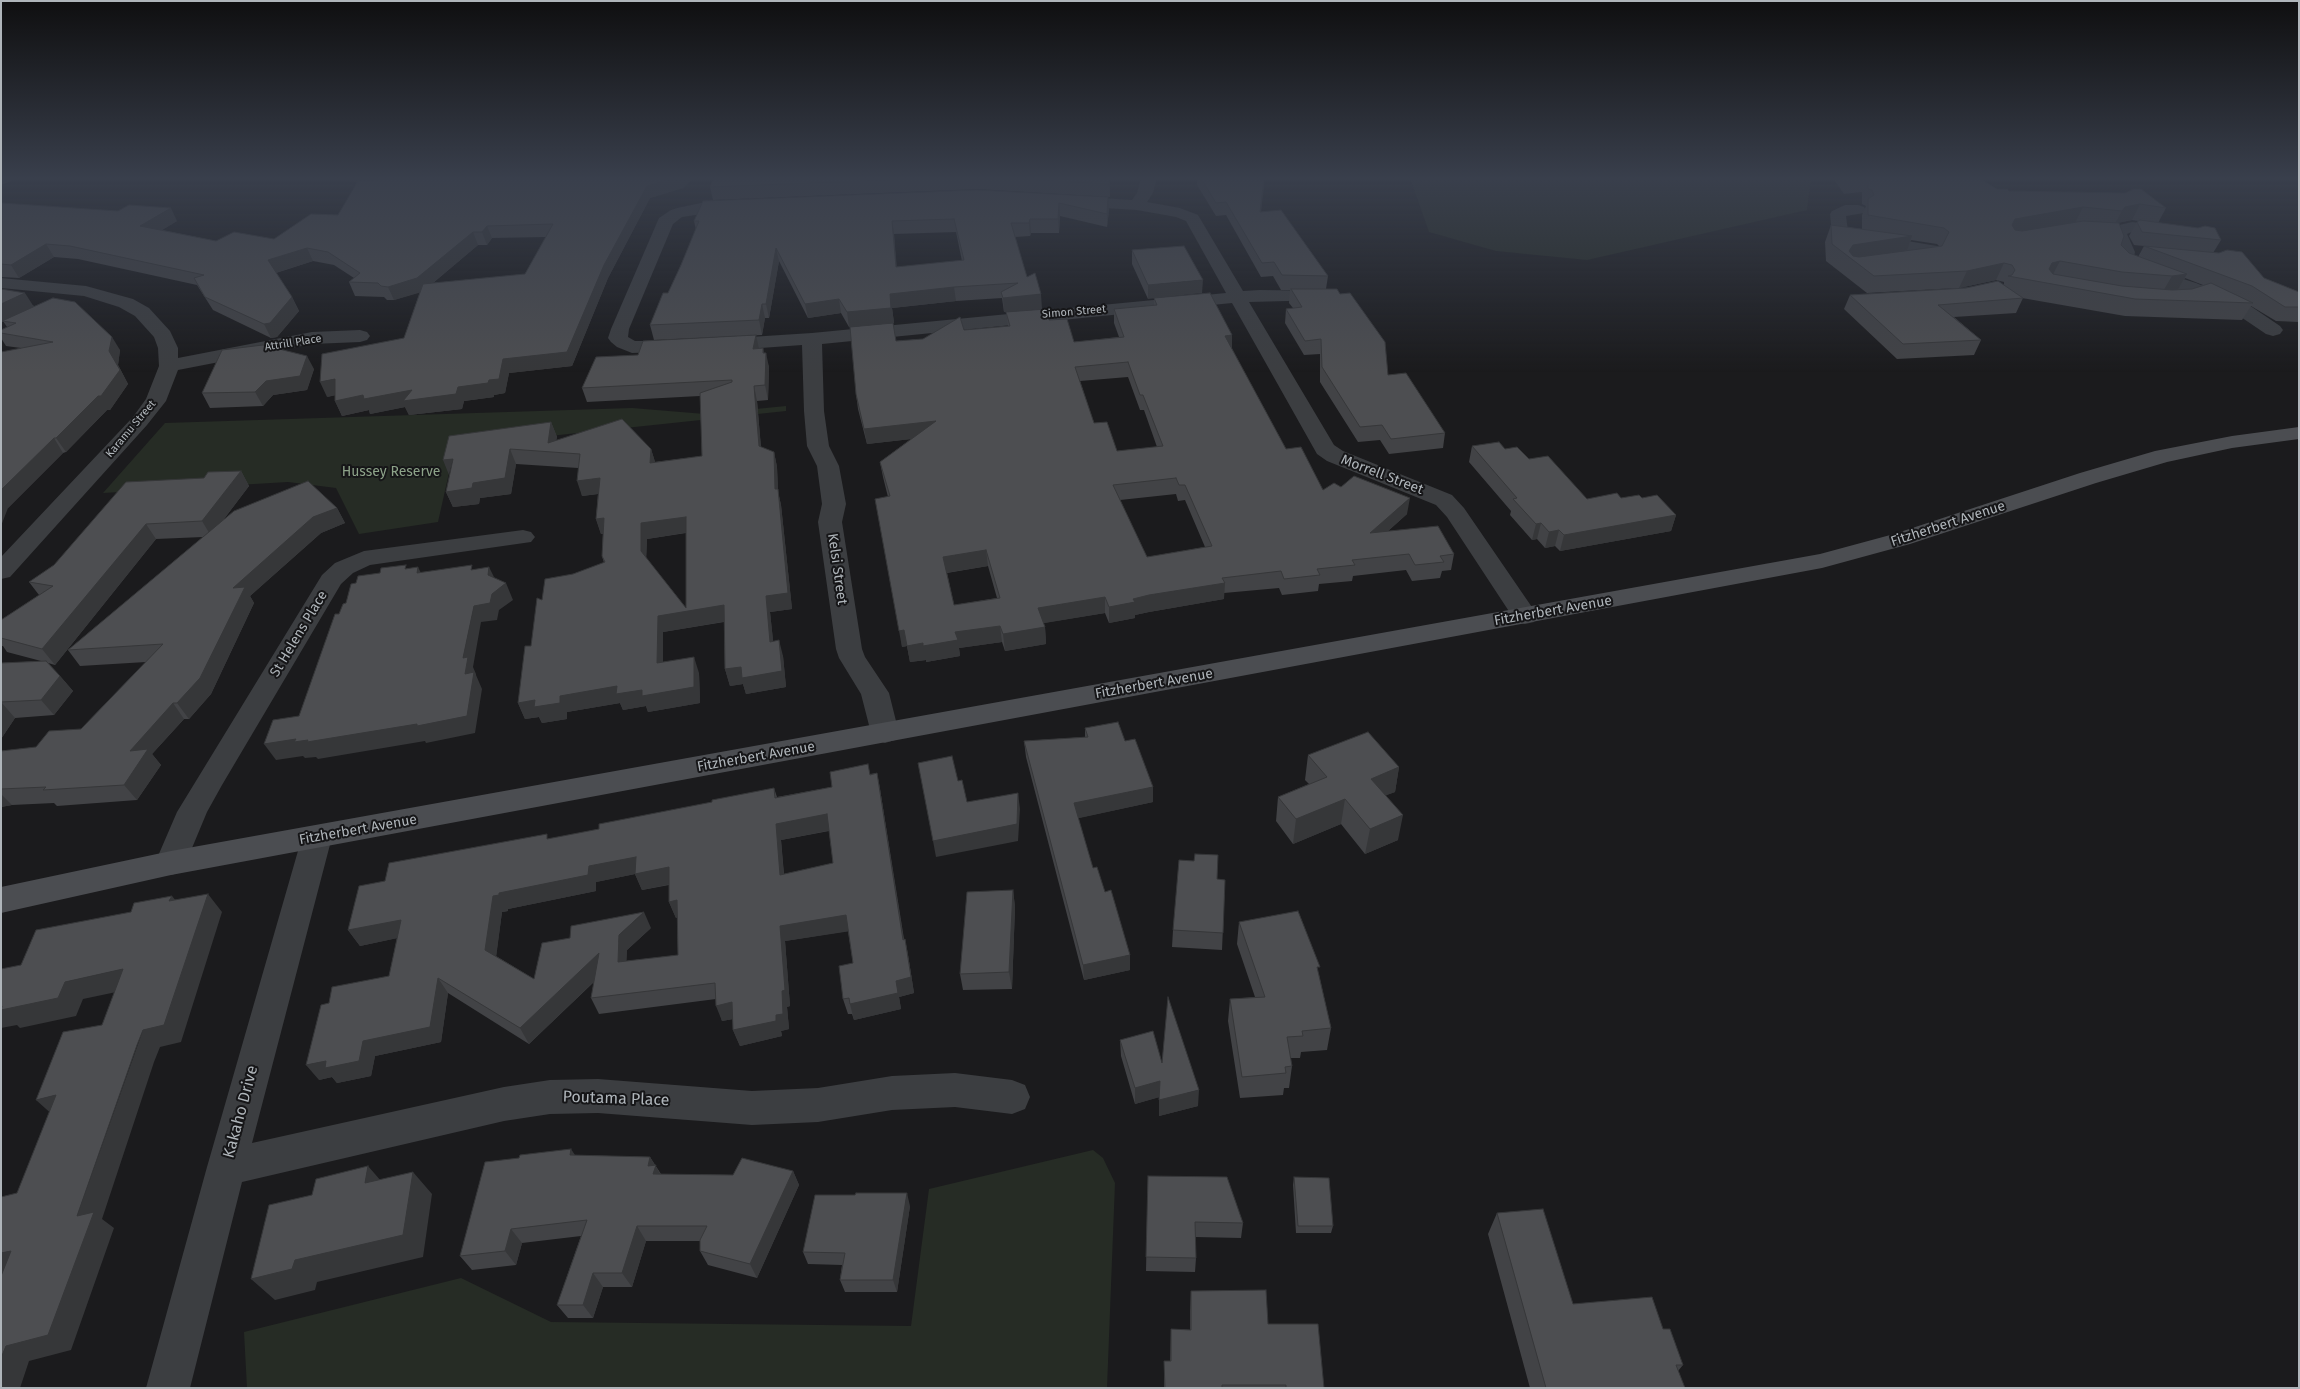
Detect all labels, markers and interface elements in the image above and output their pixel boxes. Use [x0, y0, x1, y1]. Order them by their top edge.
street label: Simon Street [1041, 303, 1107, 321]
street label: Attrill Place [264, 332, 322, 354]
street label: Karamu Street [103, 398, 159, 460]
street label: Morrell Street [1338, 452, 1426, 498]
park label: Hussey Reserve [342, 464, 440, 480]
street label: Fitzherbert Avenue [1889, 498, 2007, 550]
street label: Kelsi Street [824, 532, 850, 606]
street label: St Helens Place [267, 588, 331, 680]
street label: Fitzherbert Avenue [1493, 592, 1613, 630]
street label: Fitzherbert Avenue [1094, 665, 1214, 703]
street label: Fitzherbert Avenue [696, 738, 816, 776]
street label: Fitzherbert Avenue [298, 811, 418, 849]
street label: Kakaho Drive [219, 1064, 263, 1160]
street label: Poutama Place [562, 1088, 670, 1110]

